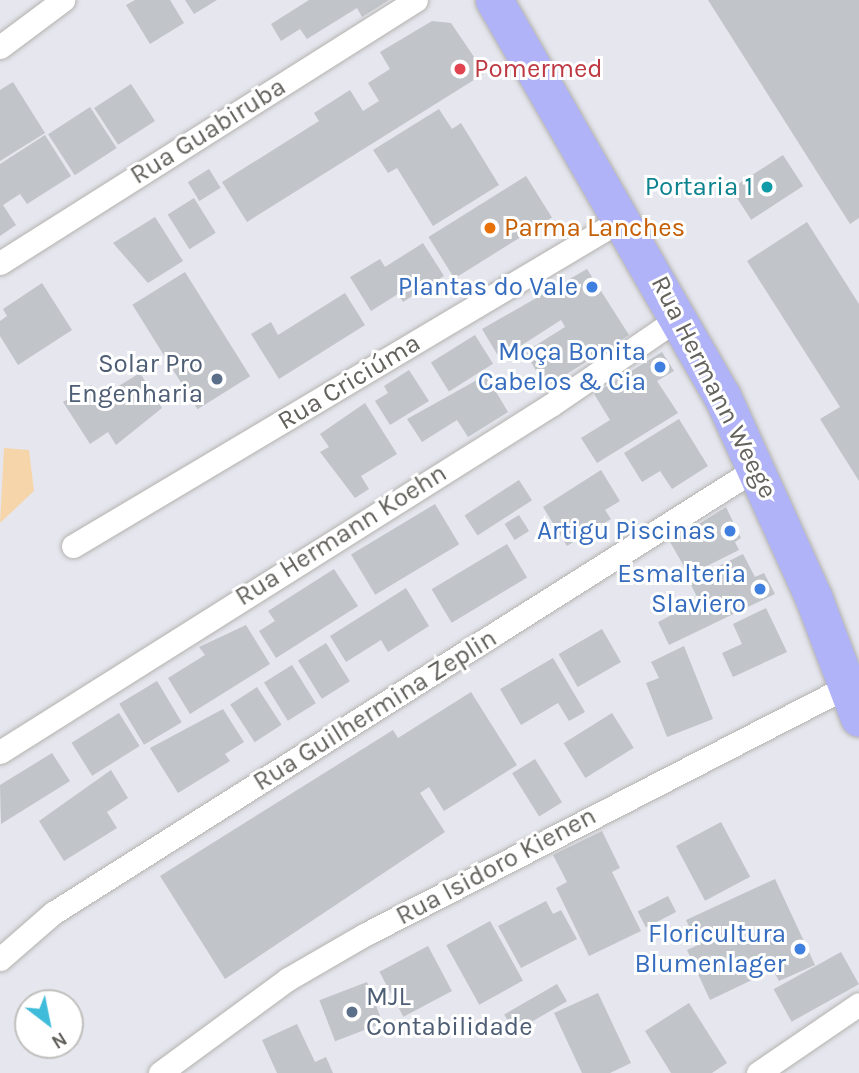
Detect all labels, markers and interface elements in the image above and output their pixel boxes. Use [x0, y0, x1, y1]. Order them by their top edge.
place label: Pomermed [474, 53, 603, 85]
marker: Pomermed [452, 61, 468, 77]
street label: Rua Guabiruba [125, 71, 291, 191]
place label: Portaria 1 [645, 171, 753, 203]
marker: Portaria 1 [759, 179, 775, 195]
place label: Parma Lanches [504, 212, 685, 244]
marker: Parma Lanches [482, 220, 498, 236]
street label: Rua Hermann Weege [644, 270, 784, 504]
place label: Plantas do Vale [398, 271, 578, 303]
marker: Plantas do Vale [584, 279, 600, 295]
street label: Rua Criciúma [272, 327, 426, 437]
place label: Moça Bonita Cabelos & Cia [478, 336, 646, 398]
place label: Solar Pro Engenharia [68, 348, 203, 410]
marker: Moça Bonita Cabelos & Cia [652, 359, 668, 375]
marker: Solar Pro Engenharia [209, 371, 225, 387]
street label: Rua Hermann Koehn [230, 457, 452, 613]
place label: Artigu Piscinas [537, 515, 716, 547]
marker: Artigu Piscinas [722, 523, 738, 539]
place label: Esmalteria Slaviero [617, 558, 746, 620]
marker: Esmalteria Slaviero [752, 581, 768, 597]
street label: Rua Guilhermina Zeplin [248, 622, 502, 798]
street label: Rua Isidoro Kienen [391, 800, 601, 932]
place label: Floricultura Blumenlager [634, 918, 786, 979]
marker: Floricultura Blumenlager [792, 941, 808, 957]
place label: MJL Contabilidade [366, 981, 533, 1042]
north arrow [14, 989, 84, 1059]
marker: MJL Contabilidade [344, 1004, 360, 1020]
text: N [47, 1027, 71, 1053]

